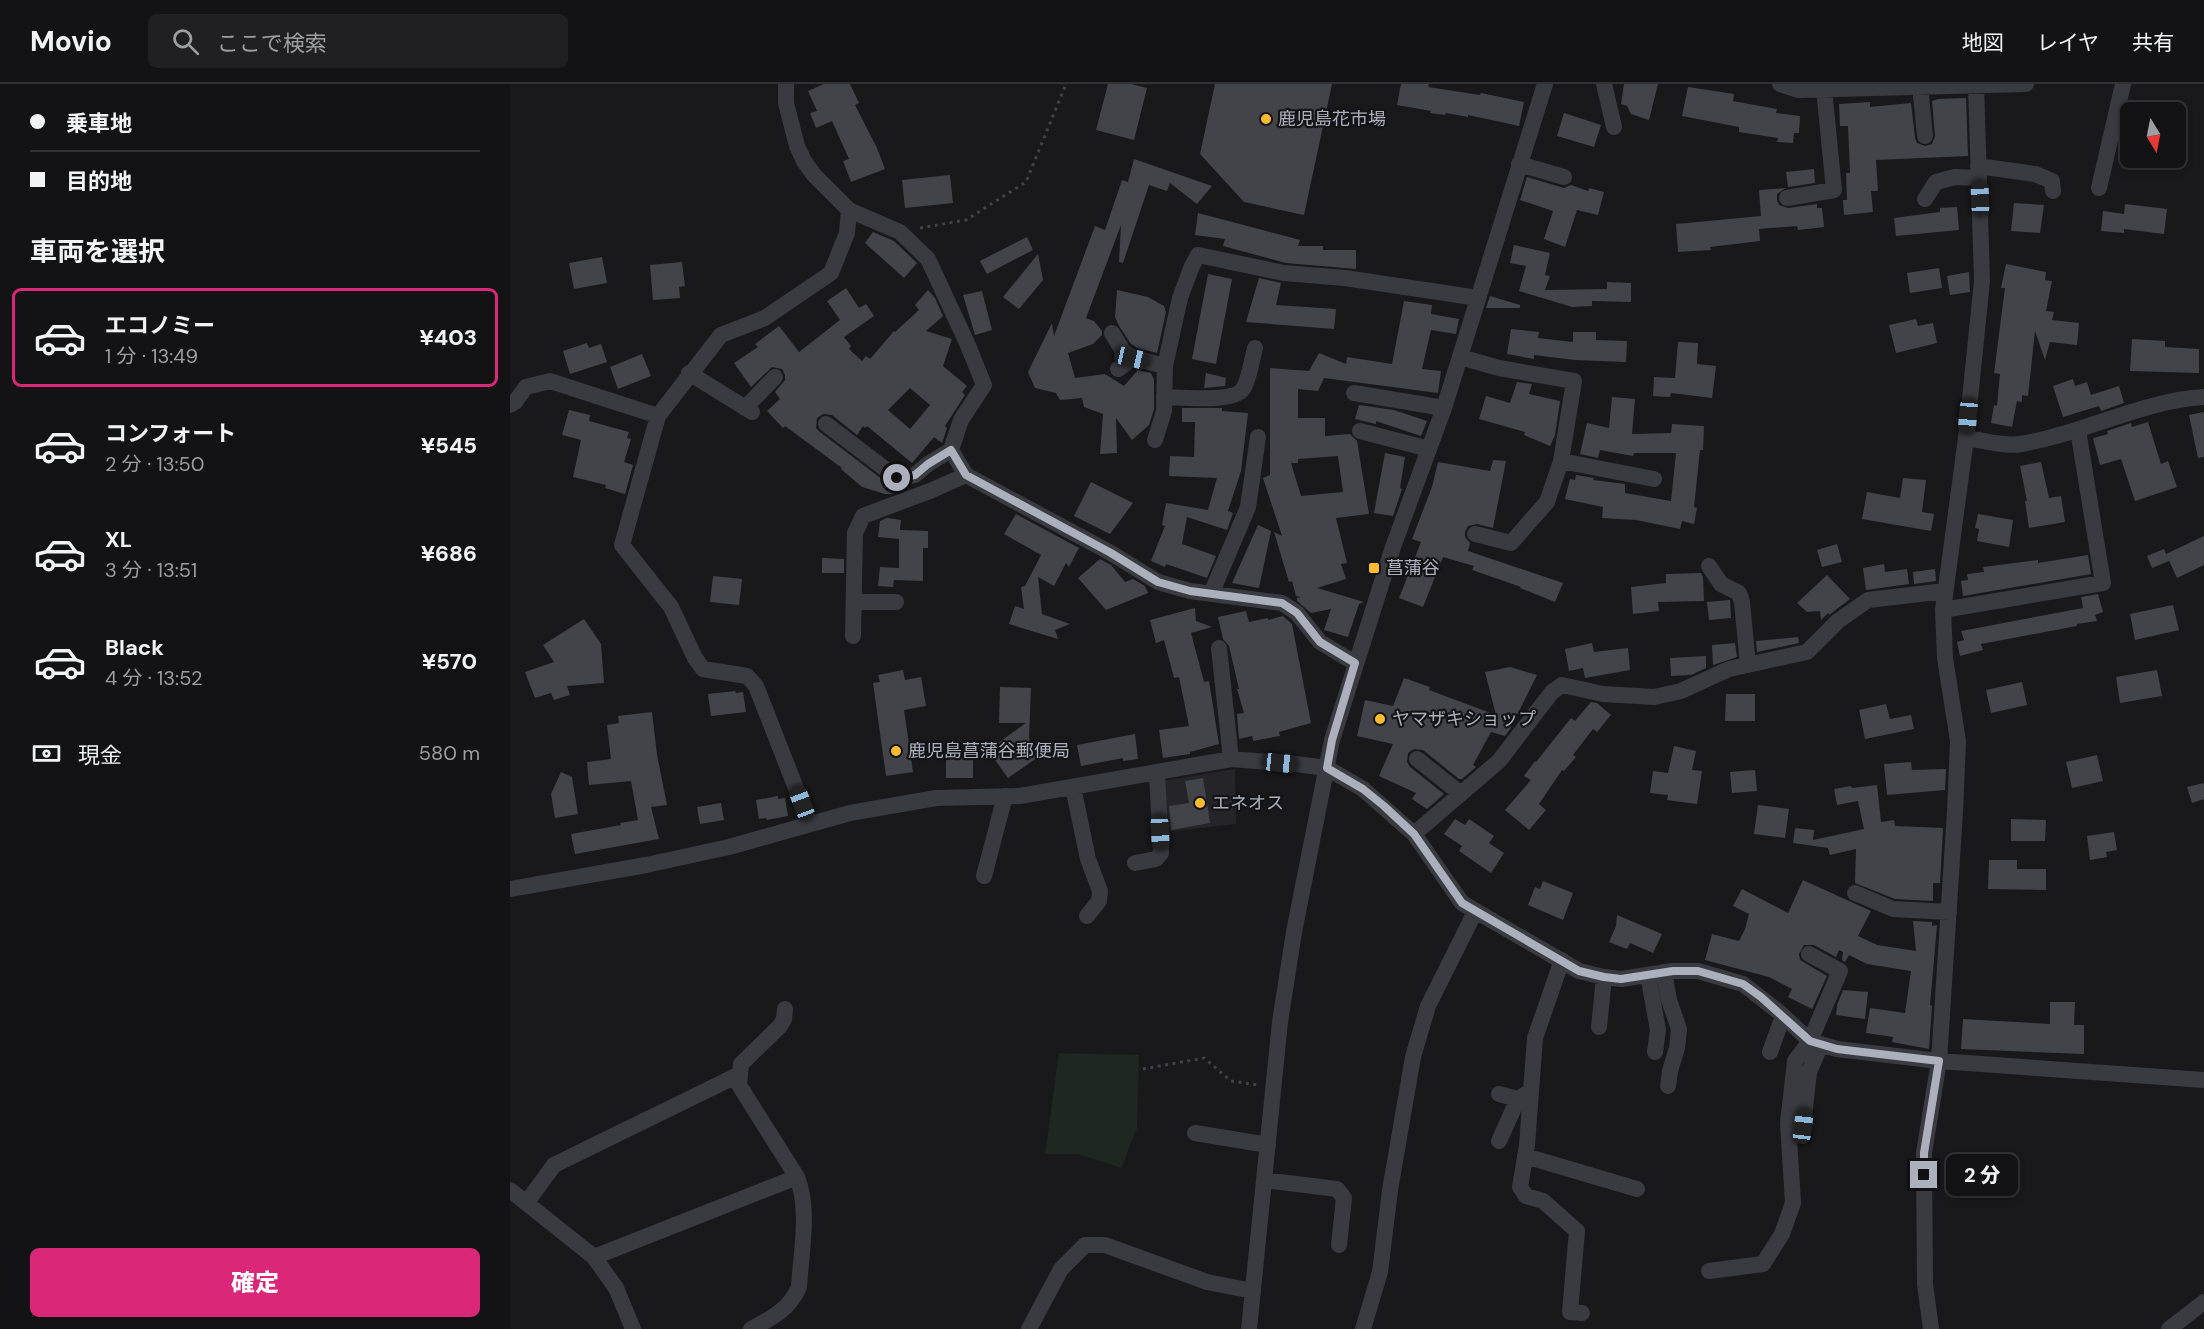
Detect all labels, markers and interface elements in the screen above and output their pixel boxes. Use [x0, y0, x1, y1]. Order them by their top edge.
search box [148, 14, 568, 68]
text: Movio [30, 23, 112, 60]
icon: search [169, 25, 202, 58]
text: ここで検索 [217, 29, 327, 58]
text: 地図 [1962, 29, 2004, 57]
text: レイヤ [2037, 29, 2099, 57]
text: 共有 [2132, 29, 2174, 57]
north arrow [2120, 102, 2186, 168]
map controls [2120, 102, 2186, 168]
place label: 鹿児島花市場 [1278, 107, 1386, 131]
text: 乗車地 [66, 109, 132, 138]
marker: 鹿児島花市場 [1259, 112, 1273, 126]
text: 目的地 [66, 167, 132, 196]
car [1970, 180, 1990, 216]
text: 車両を選択 [30, 234, 165, 269]
icon: car [33, 311, 87, 365]
text: エコノミー [105, 311, 215, 340]
text: ¥403 [419, 323, 477, 352]
text: 1 分 · 13:49 [105, 343, 198, 369]
car [1112, 345, 1152, 371]
car [1957, 397, 1979, 435]
icon: car [33, 419, 87, 473]
text: コンフォート [105, 419, 236, 448]
text: ¥545 [421, 431, 477, 460]
text: 2 分 · 13:50 [105, 451, 204, 477]
route start [883, 464, 910, 491]
text: XL [105, 525, 132, 554]
icon: car [33, 527, 87, 581]
text: ¥686 [421, 539, 477, 568]
place label: 菖蒲谷 [1386, 556, 1440, 580]
text: 3 分 · 13:51 [105, 557, 197, 583]
marker: 菖蒲谷 [1367, 561, 1381, 575]
text: Black [105, 633, 164, 662]
icon: car [33, 635, 87, 689]
text: ¥570 [422, 647, 477, 676]
text: 4 分 · 13:52 [105, 665, 203, 691]
place label: ヤマザキショップ [1392, 707, 1536, 731]
marker: ヤマザキショップ [1373, 712, 1387, 726]
icon: cash [30, 737, 63, 770]
place label: 鹿児島菖蒲谷郵便局 [908, 739, 1070, 763]
text: 580 m [419, 740, 480, 766]
text: 現金 [78, 741, 122, 770]
marker: 鹿児島菖蒲谷郵便局 [889, 744, 903, 758]
car [1261, 752, 1299, 774]
car [787, 783, 817, 823]
place label: エネオス [1212, 791, 1284, 815]
marker: エネオス [1193, 796, 1207, 810]
car [1150, 814, 1170, 850]
car [1792, 1107, 1814, 1145]
callout: 2 分 [1945, 1154, 2017, 1196]
route end [1910, 1161, 1937, 1188]
text: 2 分 [1964, 1162, 2000, 1188]
button: 確定 [30, 1248, 480, 1317]

